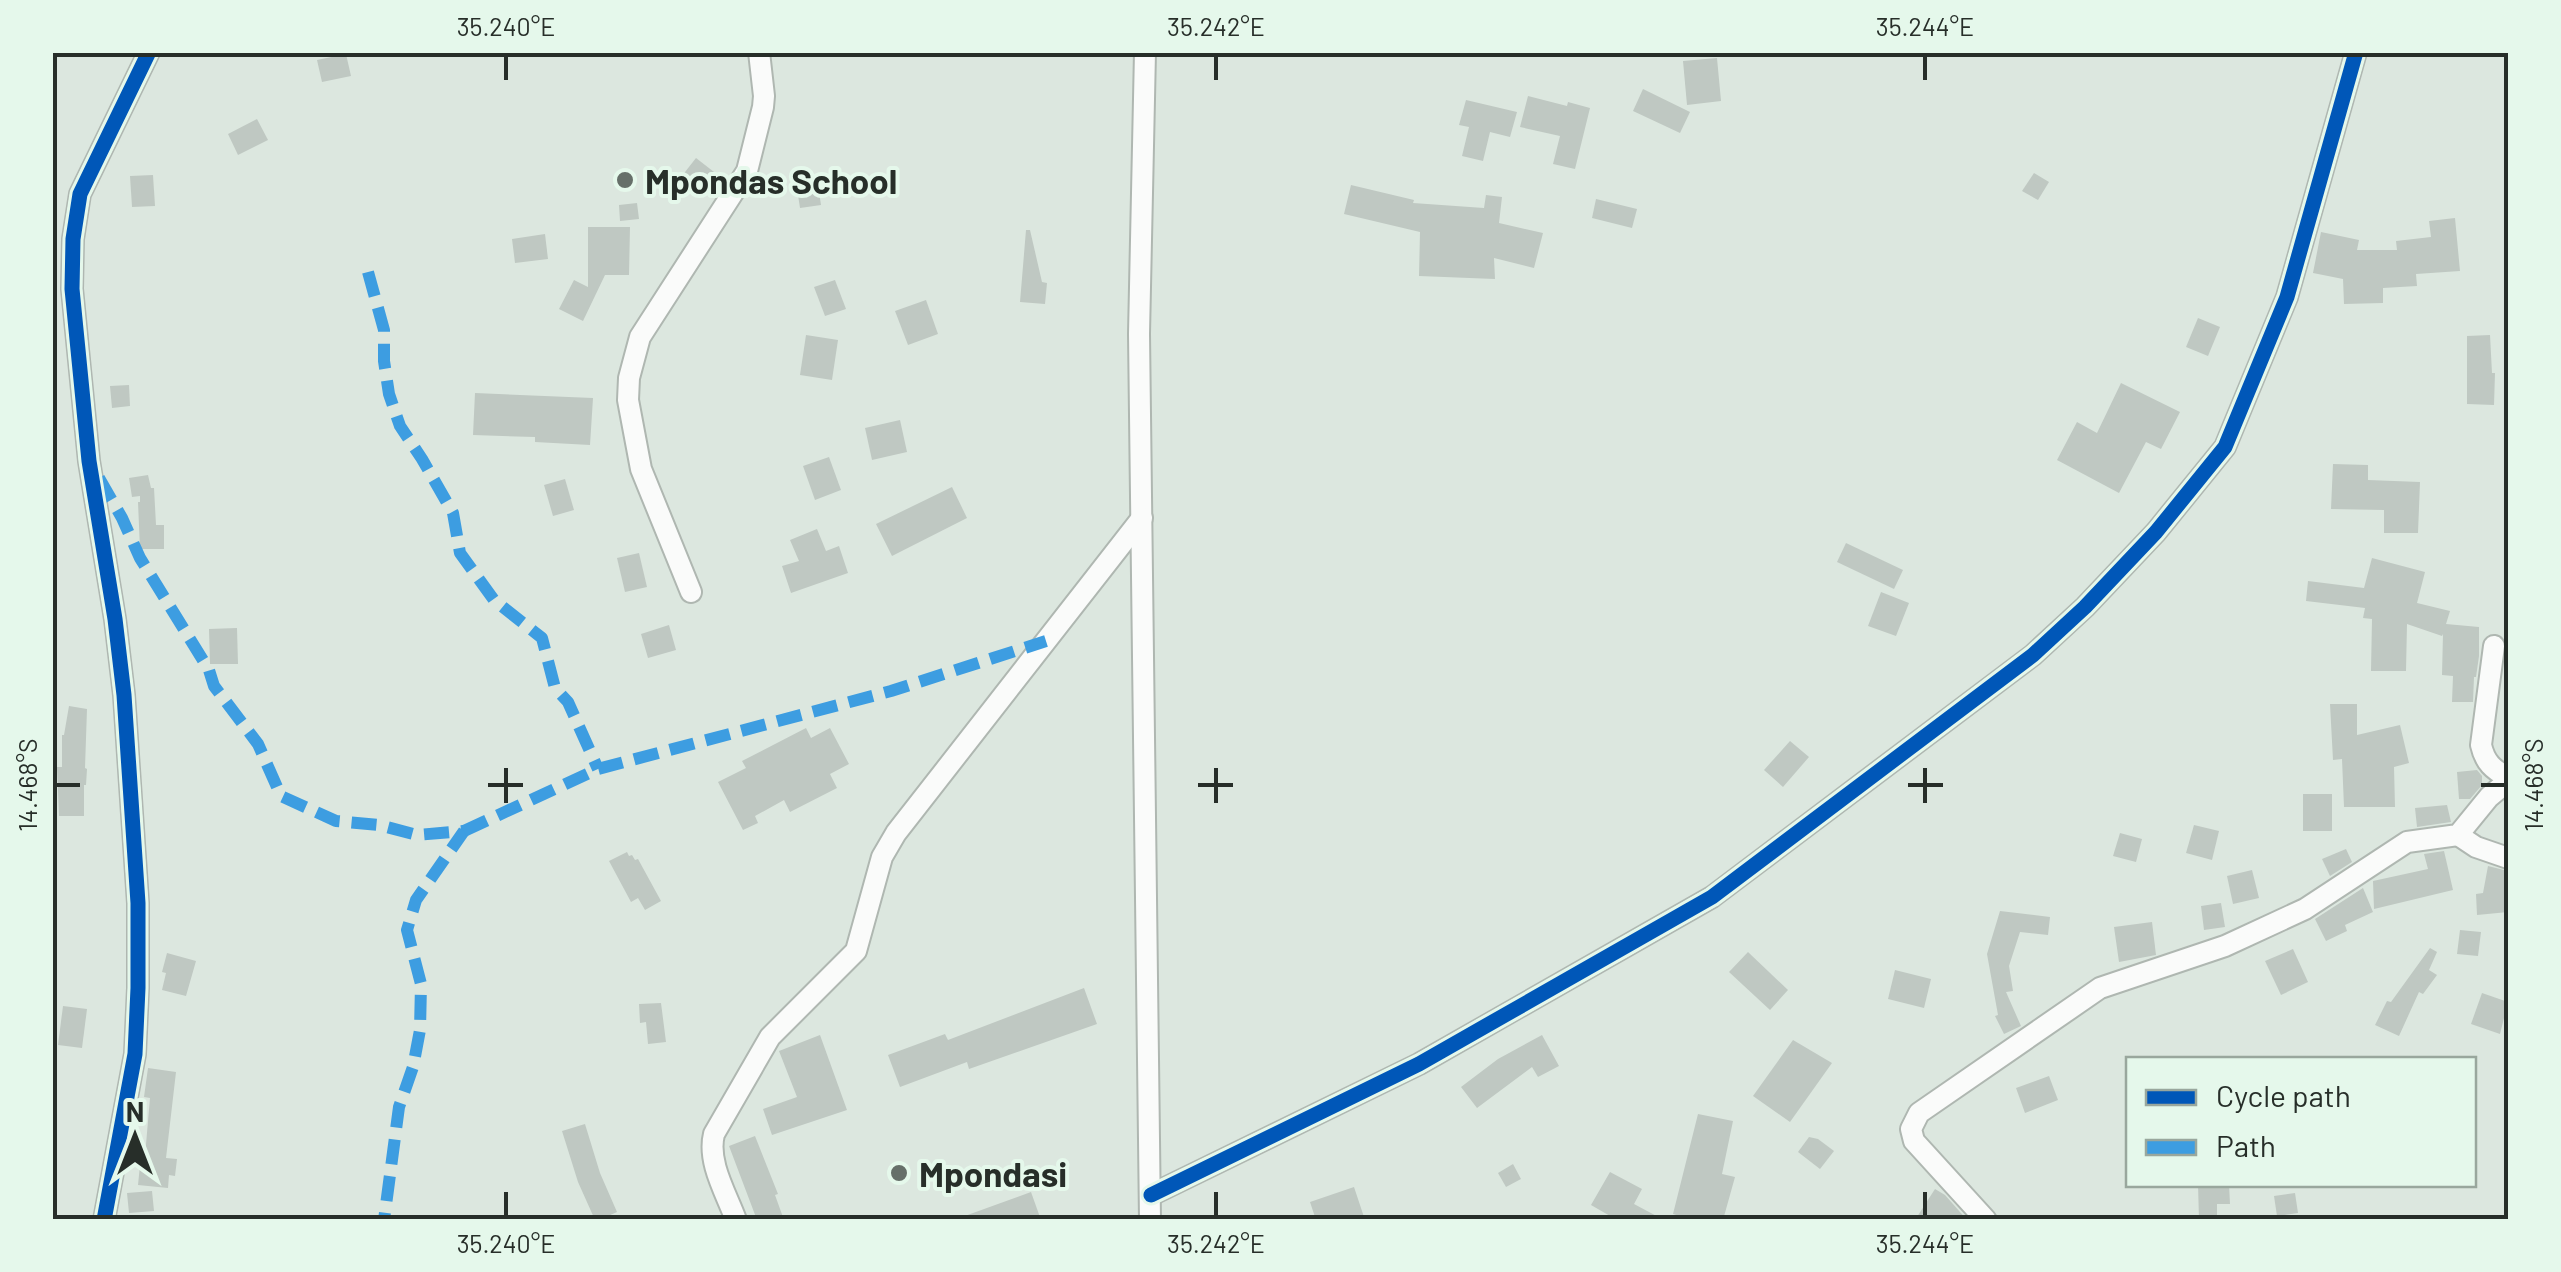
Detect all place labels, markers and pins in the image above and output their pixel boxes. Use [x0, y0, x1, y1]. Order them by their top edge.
place label: Mpondas School [645, 159, 897, 201]
marker: Mpondas School [614, 169, 636, 191]
place label: Mpondasi [919, 1152, 1067, 1194]
marker: Mpondasi [888, 1162, 910, 1184]

